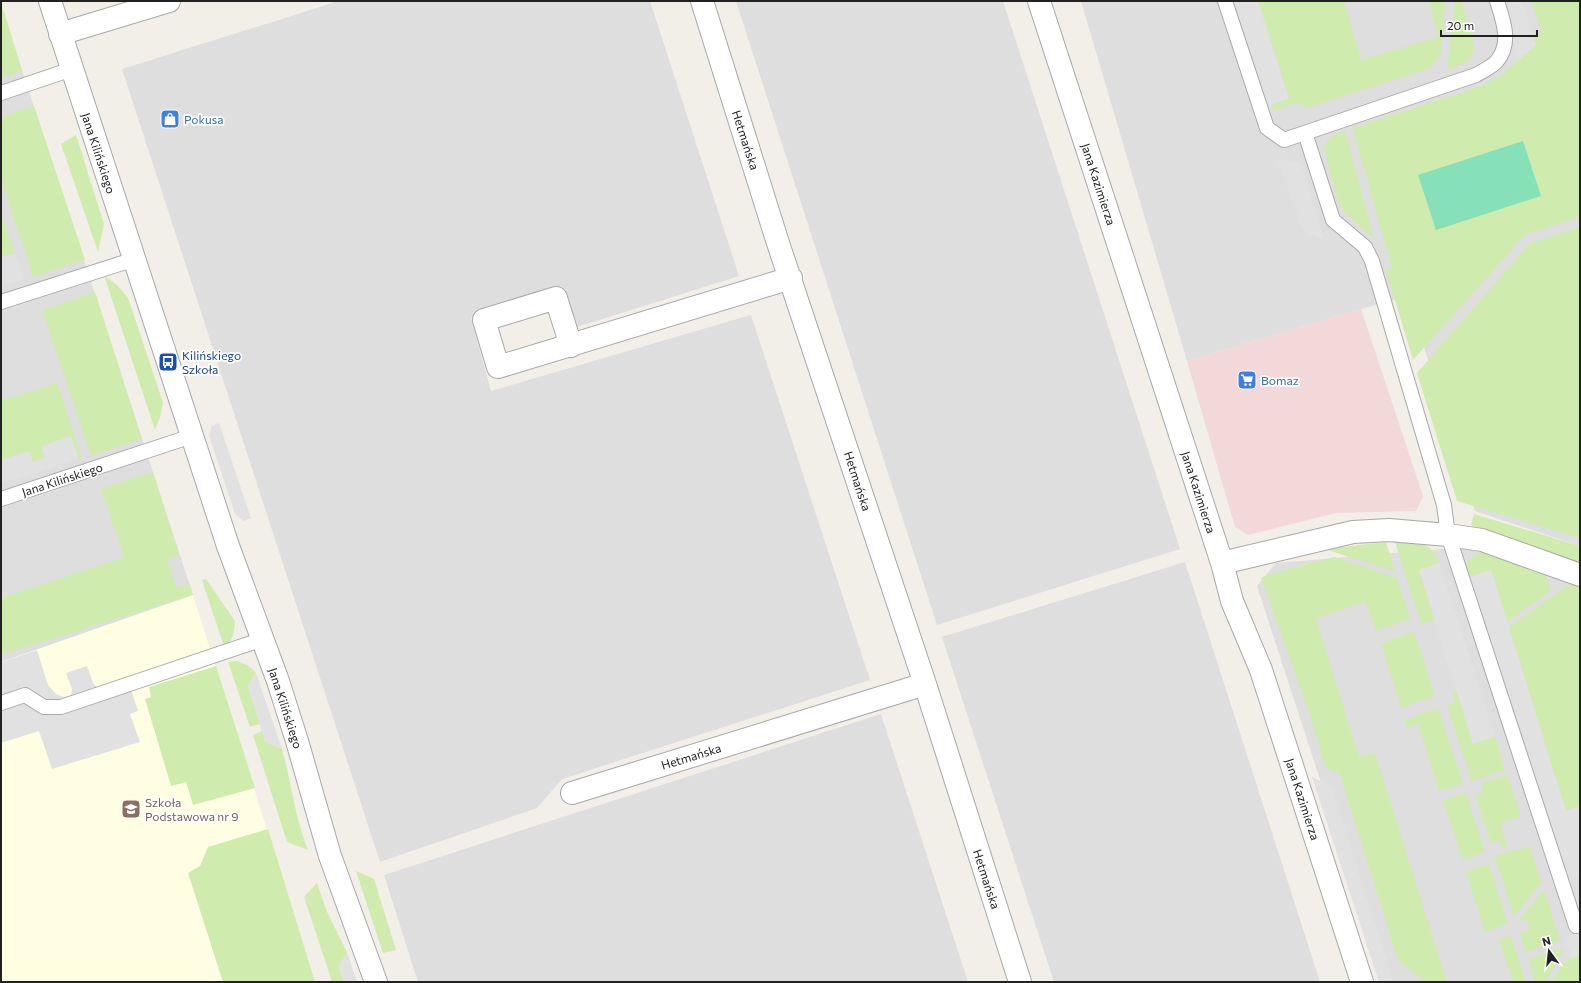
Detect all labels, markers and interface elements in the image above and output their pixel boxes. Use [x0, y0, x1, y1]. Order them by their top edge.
scale bar [1441, 12, 1537, 38]
text: 20 m [1447, 18, 1474, 32]
shop icon: Pokusa [159, 108, 181, 130]
street label: Hetmańska [730, 108, 762, 172]
street label: Jana Kilińskiego [78, 111, 119, 196]
place label: Pokusa [184, 112, 223, 126]
street label: Jana Kazimierza [1078, 141, 1119, 227]
place label: Kilińskiego Szkoła [182, 348, 241, 376]
bus stop icon: Kilińskiego Szkoła [157, 351, 179, 373]
supermarket icon: Bomaz [1236, 369, 1258, 391]
place label: Bomaz [1261, 373, 1299, 387]
street label: Hetmańska [842, 449, 874, 513]
street label: Jana Kazimierza [1178, 449, 1219, 535]
street label: Jana Kilińskiego [20, 459, 105, 500]
street label: Jana Kilińskiego [265, 666, 306, 751]
street label: Hetmańska [659, 740, 723, 772]
street label: Jana Kazimierza [1282, 756, 1323, 842]
place label: Szkoła Podstawowa nr 9 [145, 795, 239, 823]
school or university icon: Szkoła Podstawowa nr 9 [120, 798, 142, 820]
street label: Hetmańska [971, 847, 1003, 911]
north arrow [1529, 931, 1569, 971]
text: N [1541, 934, 1552, 948]

